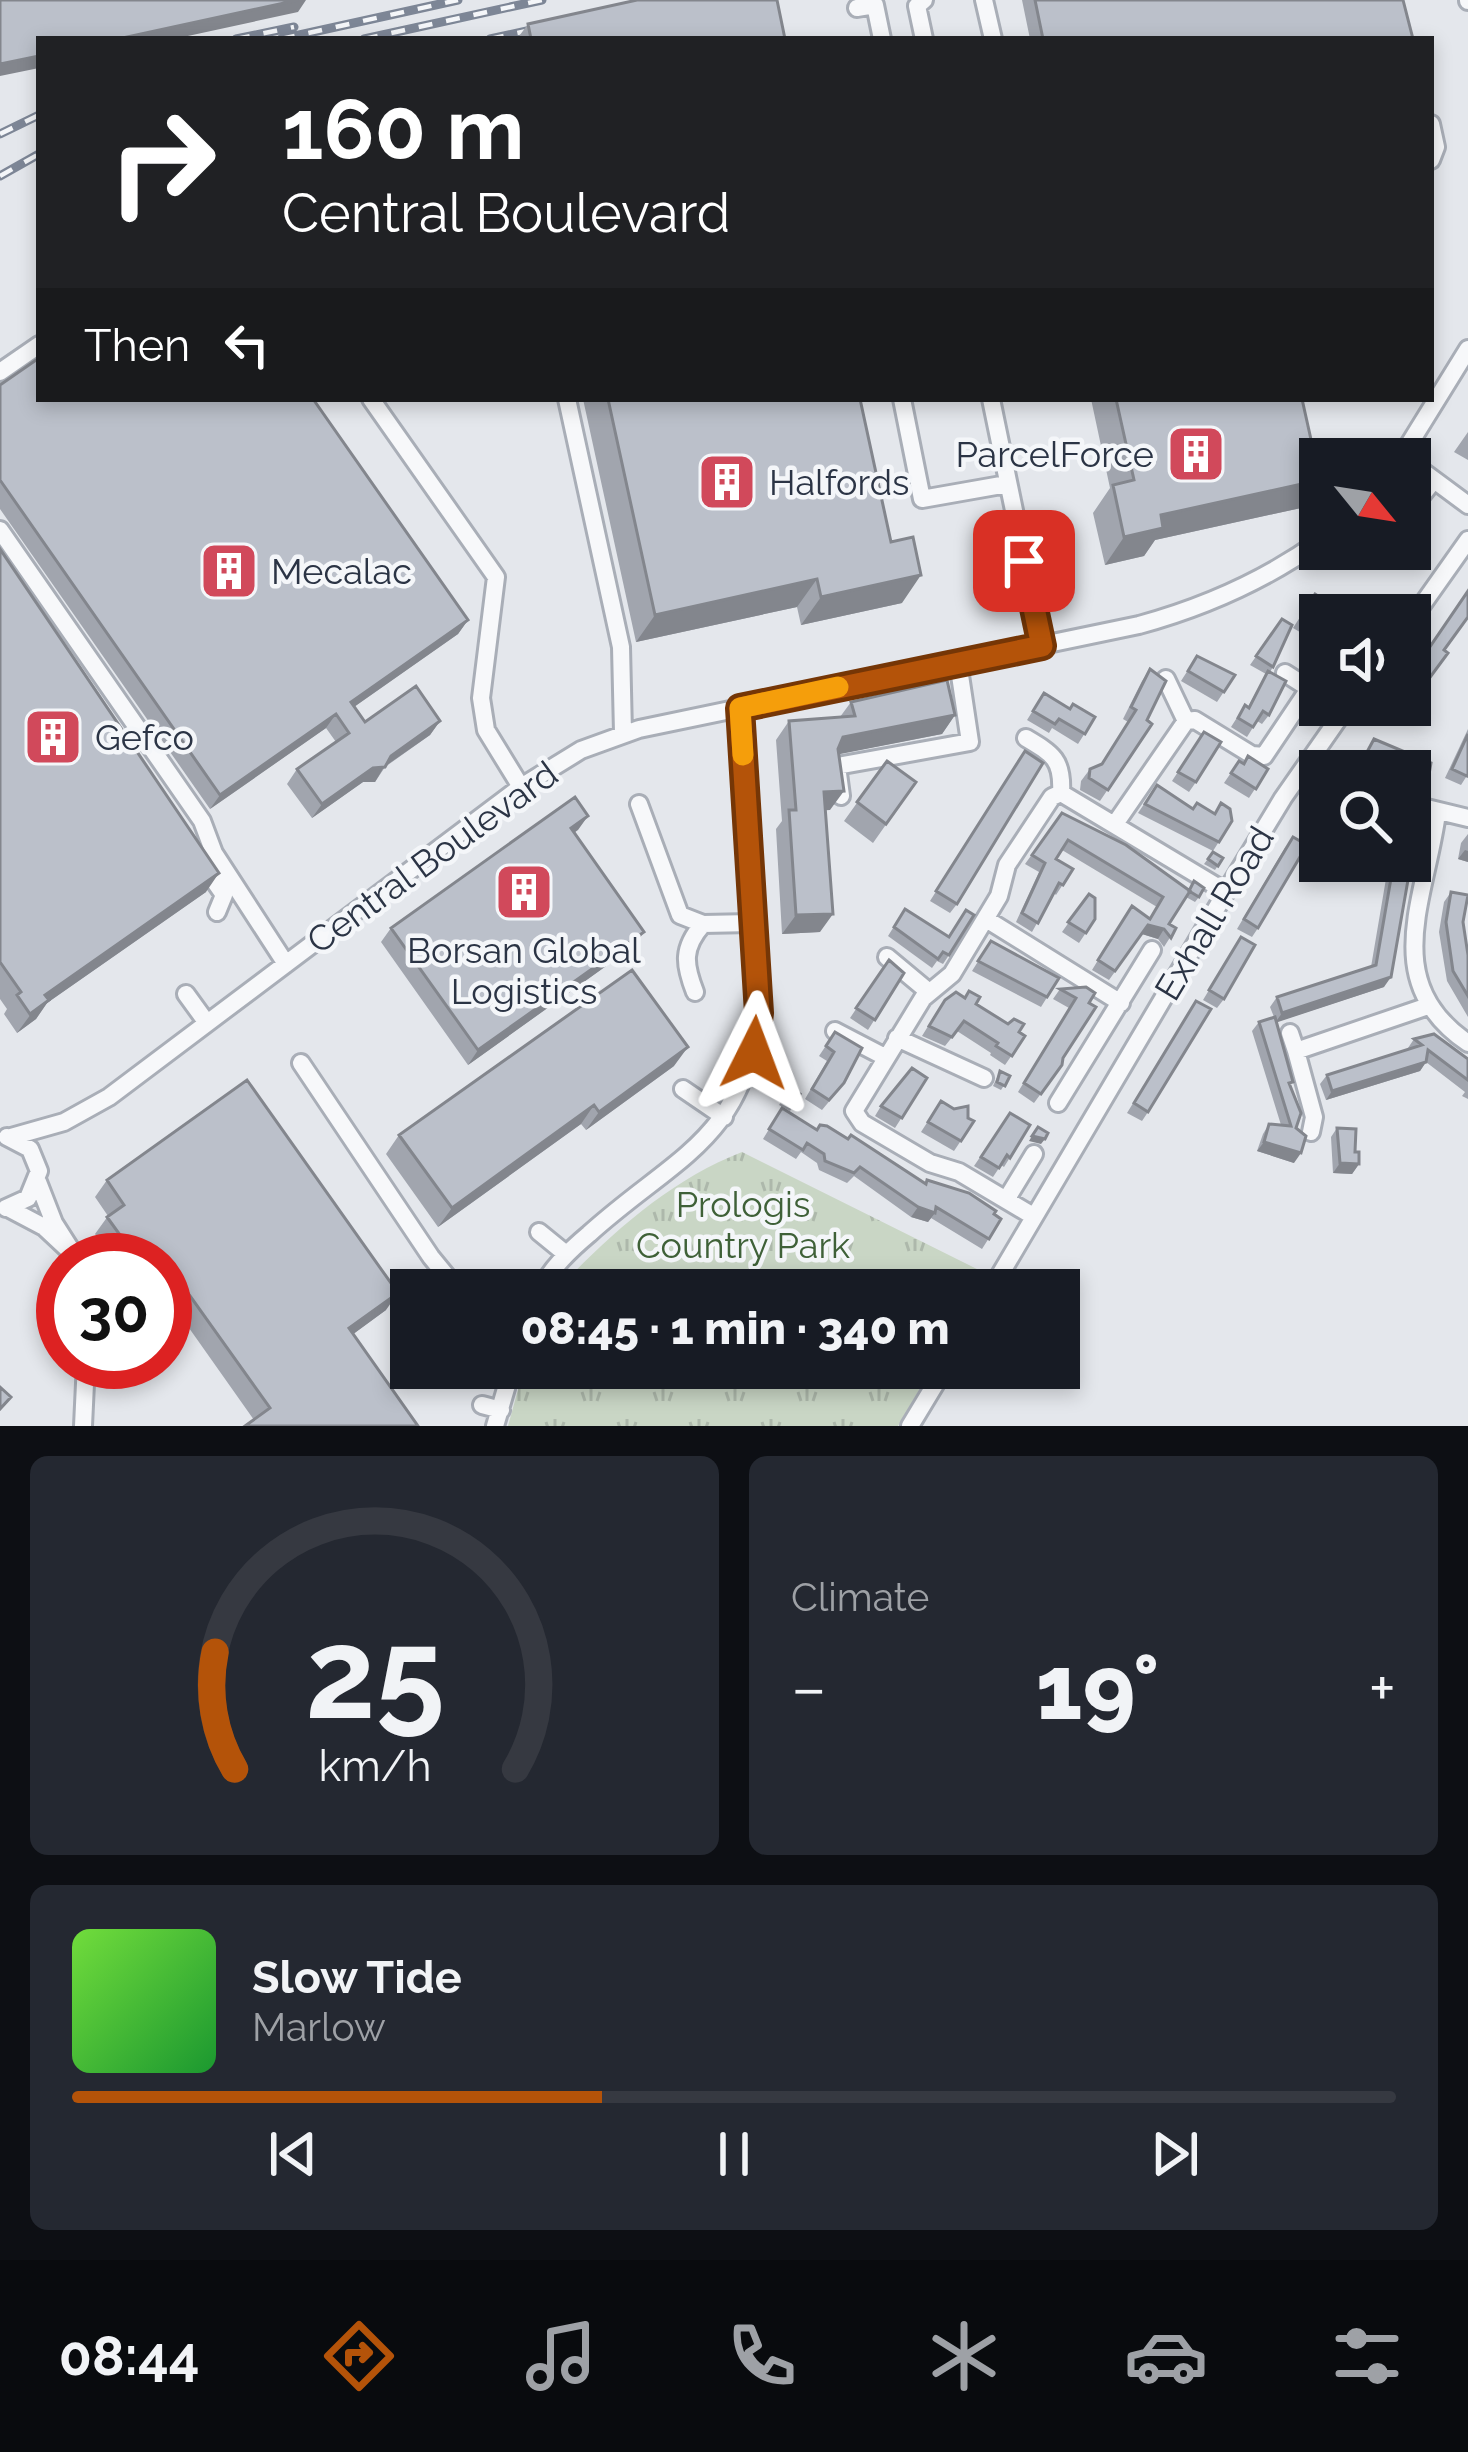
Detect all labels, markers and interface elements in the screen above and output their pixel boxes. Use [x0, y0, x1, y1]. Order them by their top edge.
text: 160 m [282, 80, 524, 179]
icon: right [84, 84, 240, 240]
text: Central Boulevard [282, 181, 730, 245]
icon: left [214, 312, 280, 378]
text: Then [84, 319, 190, 372]
building icon: ParcelForce [1165, 423, 1227, 485]
place label: ParcelForce [955, 433, 1154, 475]
north arrow [1299, 438, 1431, 570]
map controls [1299, 438, 1431, 882]
building icon: Halfords [696, 451, 758, 513]
place label: Halfords [769, 461, 909, 503]
pin [973, 510, 1075, 612]
icon: arrive [991, 528, 1057, 594]
building icon: Mecalac [198, 540, 260, 602]
place label: Mecalac [271, 550, 412, 592]
button: sound [1299, 594, 1431, 726]
building icon: Gefco [22, 706, 84, 768]
place label: Gefco [95, 716, 194, 758]
button: search [1299, 750, 1431, 882]
street label: Central Boulevard [299, 752, 565, 962]
street label: Exhall Road [1146, 819, 1282, 1007]
building icon: Borsan Global Logistics [493, 861, 555, 923]
place label: Borsan Global Logistics [407, 929, 641, 1012]
position arrow [691, 990, 817, 1116]
park label: Prologis Country Park [636, 1183, 850, 1266]
speed limit sign: 30 [36, 1233, 192, 1389]
text: 08:45 · 1 min · 340 m [520, 1302, 950, 1355]
text: Climate [791, 1574, 929, 1620]
text: 25 [305, 1601, 444, 1747]
text: 19° [1036, 1634, 1159, 1740]
text: − [791, 1649, 827, 1726]
text: + [1369, 1649, 1396, 1726]
text: km/h [318, 1740, 431, 1790]
text: Slow Tide [252, 1951, 462, 2004]
text: Marlow [252, 2004, 386, 2050]
icon: previous [260, 2121, 326, 2187]
icon: pause [701, 2121, 767, 2187]
icon: next [1142, 2121, 1208, 2187]
icon: directions [317, 2314, 401, 2398]
icon: music [519, 2314, 603, 2398]
icon: phone [720, 2314, 804, 2398]
icon: climate [922, 2314, 1006, 2398]
icon: car [1124, 2314, 1208, 2398]
icon: filters [1325, 2314, 1409, 2398]
text: 08:44 [59, 2324, 200, 2388]

